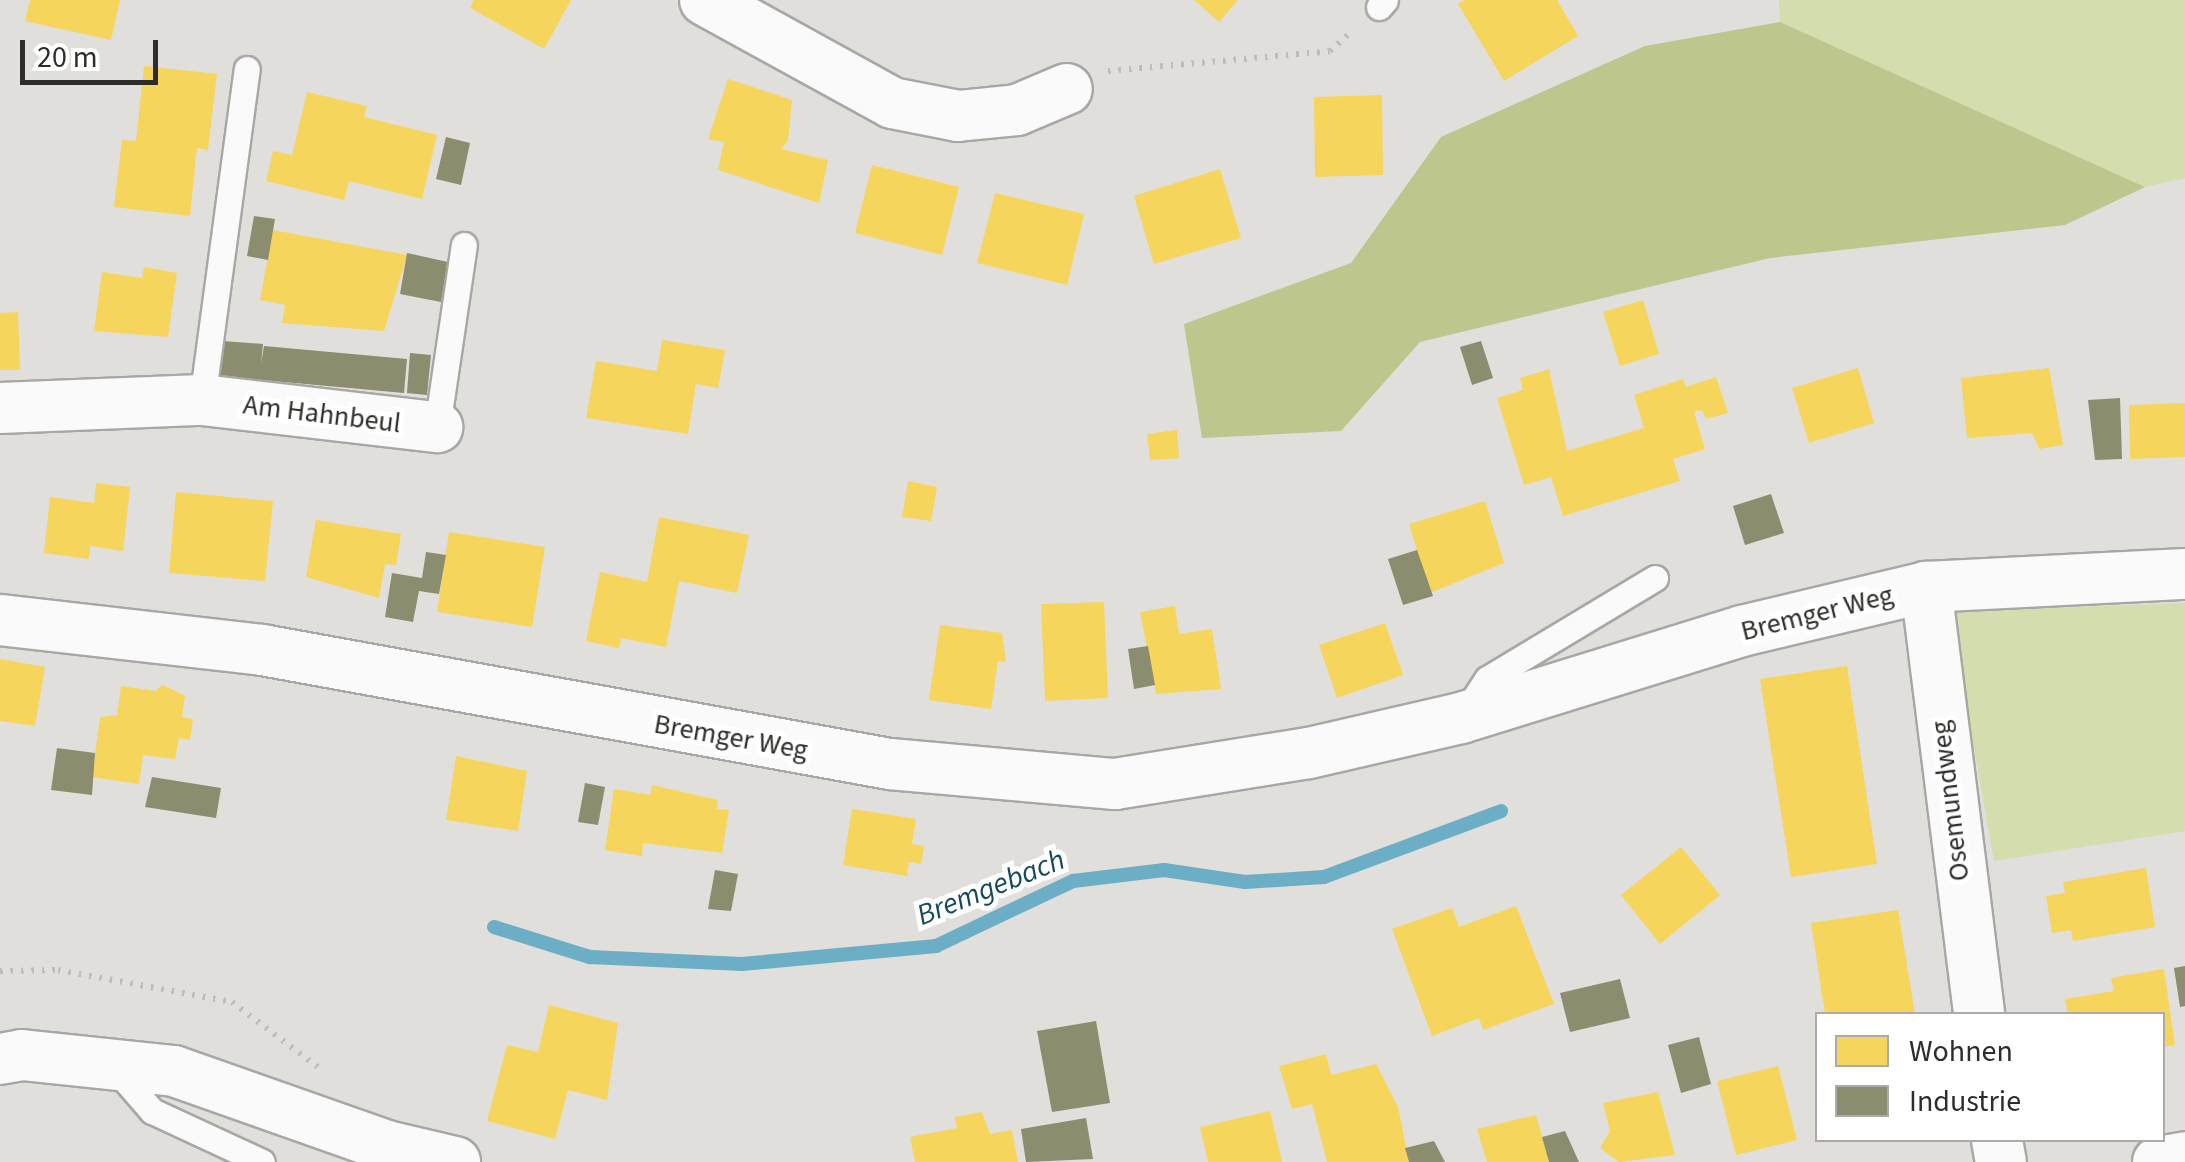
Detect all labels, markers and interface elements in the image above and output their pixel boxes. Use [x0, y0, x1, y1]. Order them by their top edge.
scale bar [25, 20, 162, 82]
text: 20 m [37, 36, 98, 79]
street label: Am Hahnbeul [241, 388, 403, 440]
street label: Bremger Weg [1737, 578, 1897, 648]
street label: Bremger Weg [651, 707, 811, 767]
street label: Osemundweg [1923, 719, 1977, 883]
water label: Bremgebach [912, 842, 1070, 934]
legend [1815, 1012, 2165, 1142]
text: Wohnen [1909, 1030, 2013, 1073]
text: Industrie [1909, 1080, 2021, 1123]

